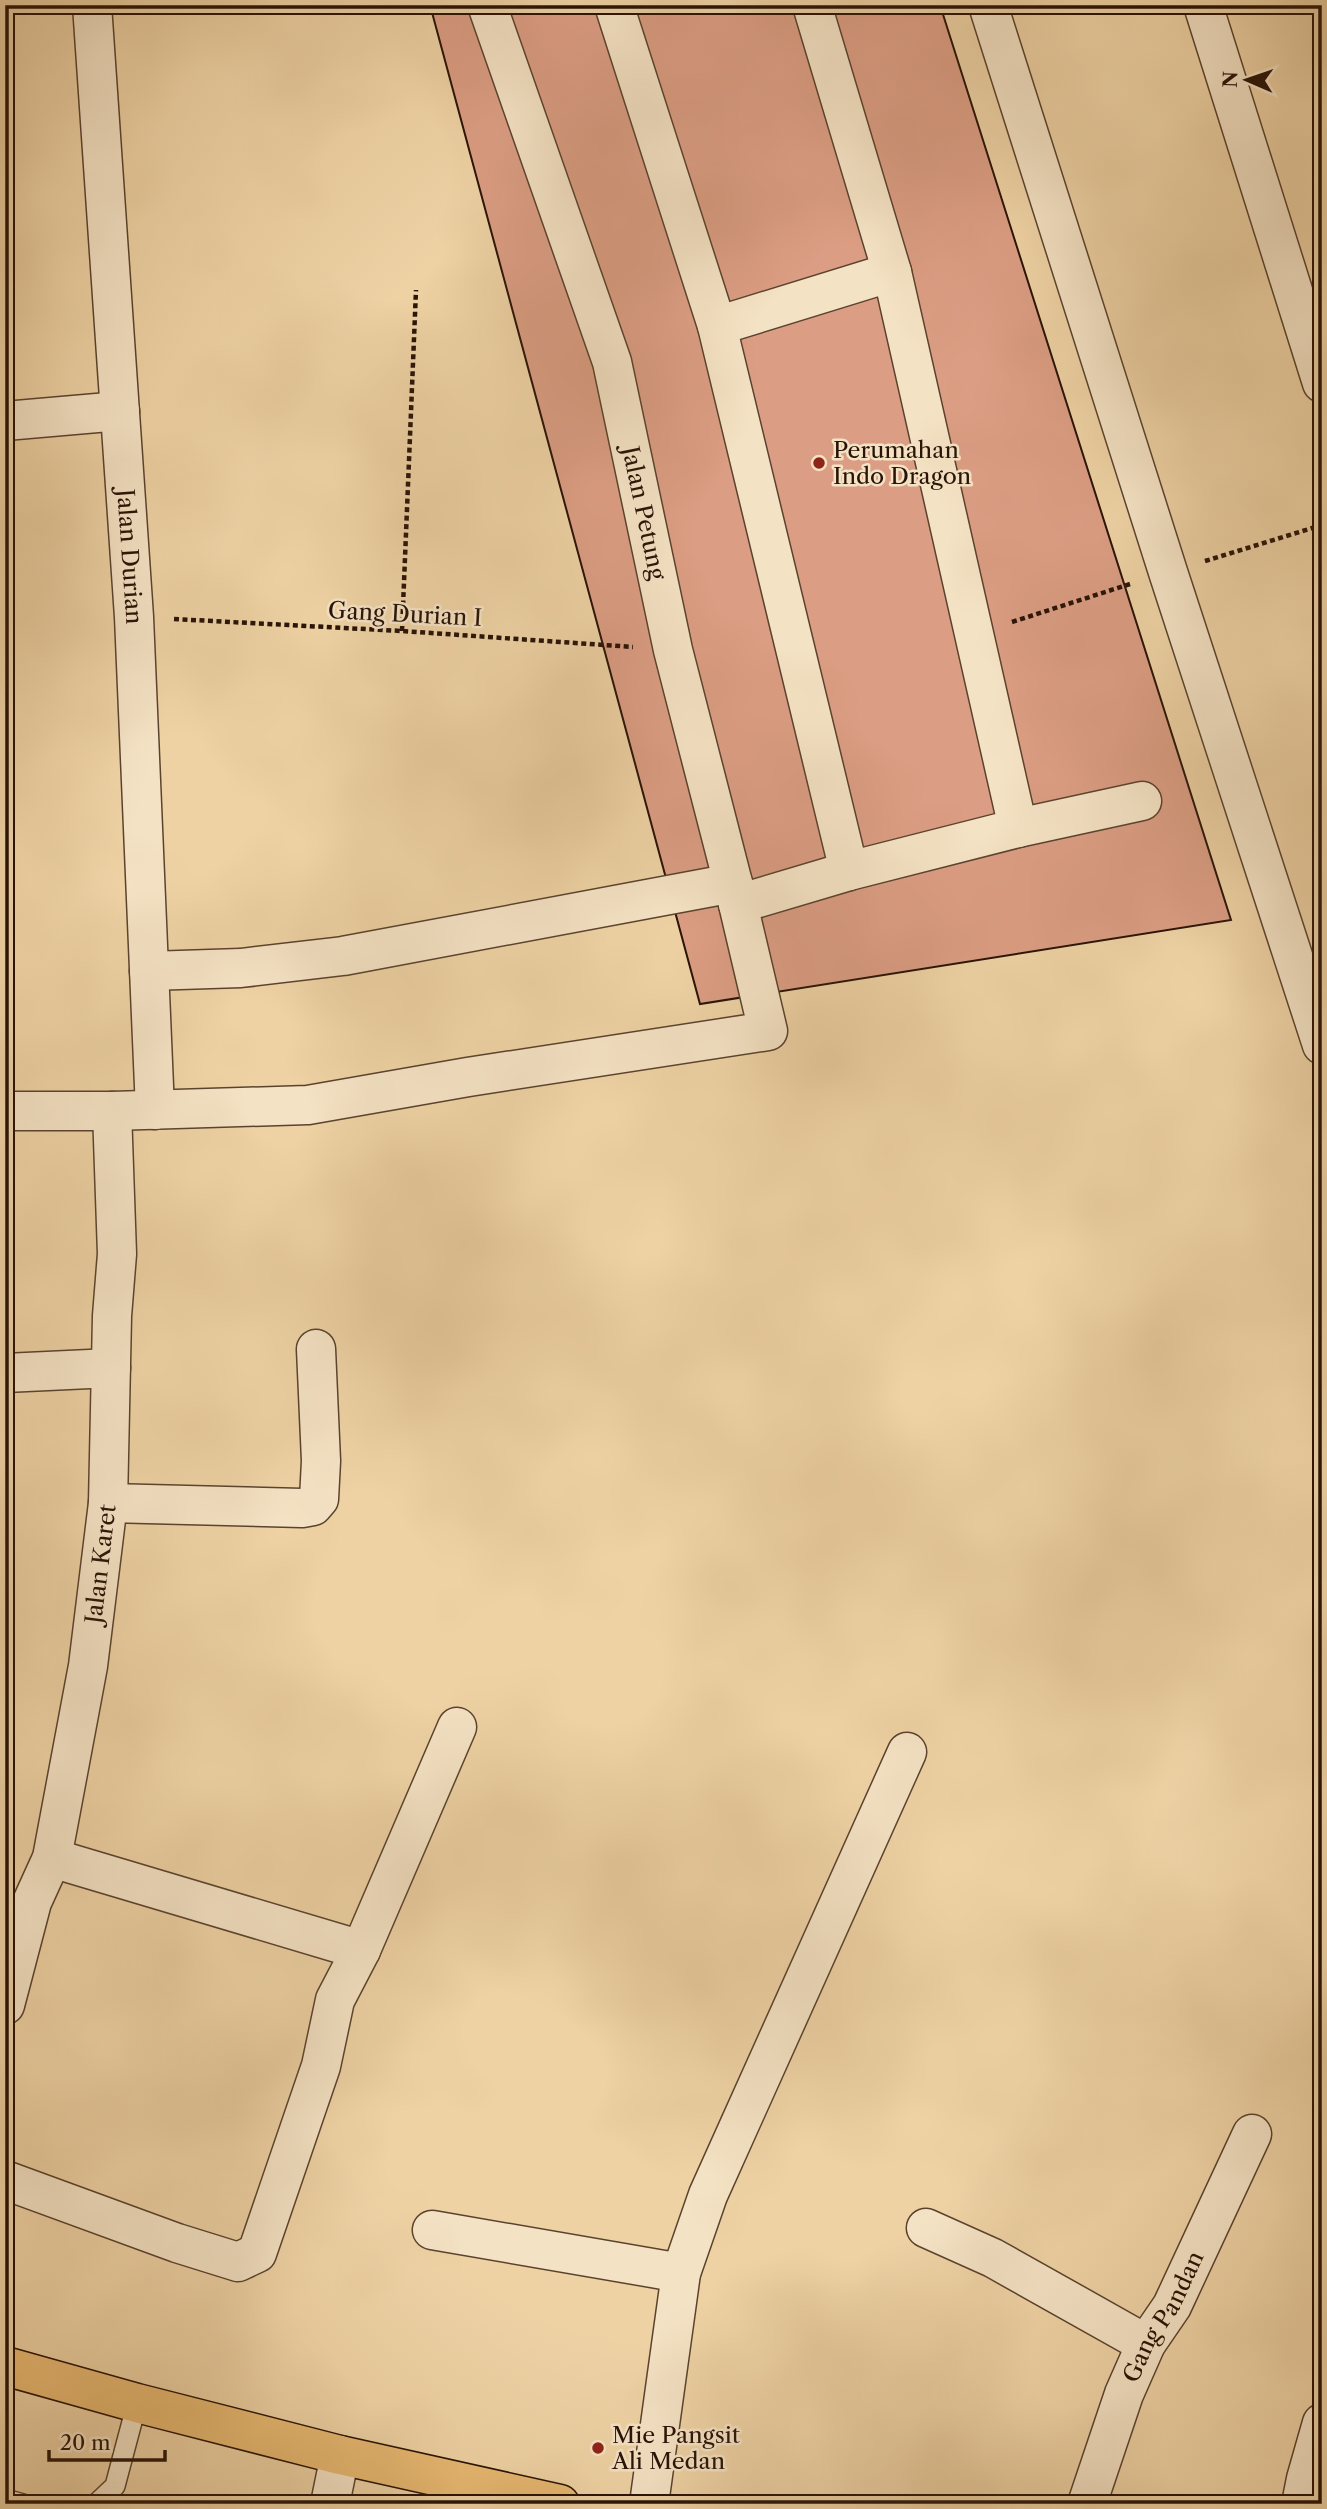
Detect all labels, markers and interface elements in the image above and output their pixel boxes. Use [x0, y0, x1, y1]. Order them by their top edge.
north arrow [1212, 46, 1282, 116]
text: N [1219, 71, 1242, 88]
place label: Perumahan Indo Dragon [833, 436, 971, 490]
street label: Jalan Petung [616, 441, 672, 583]
marker: Perumahan Indo Dragon [811, 455, 827, 471]
street label: Jalan Durian [111, 485, 148, 625]
street label: Gang Durian I [327, 596, 483, 632]
street label: Jalan Karet [79, 1503, 122, 1628]
street label: Gang Pandan [1117, 2247, 1210, 2387]
scale bar [49, 2418, 164, 2462]
place label: Mie Pangsit Ali Medan [611, 2421, 740, 2475]
text: 20 m [60, 2430, 111, 2455]
marker: Mie Pangsit Ali Medan [590, 2440, 606, 2456]

